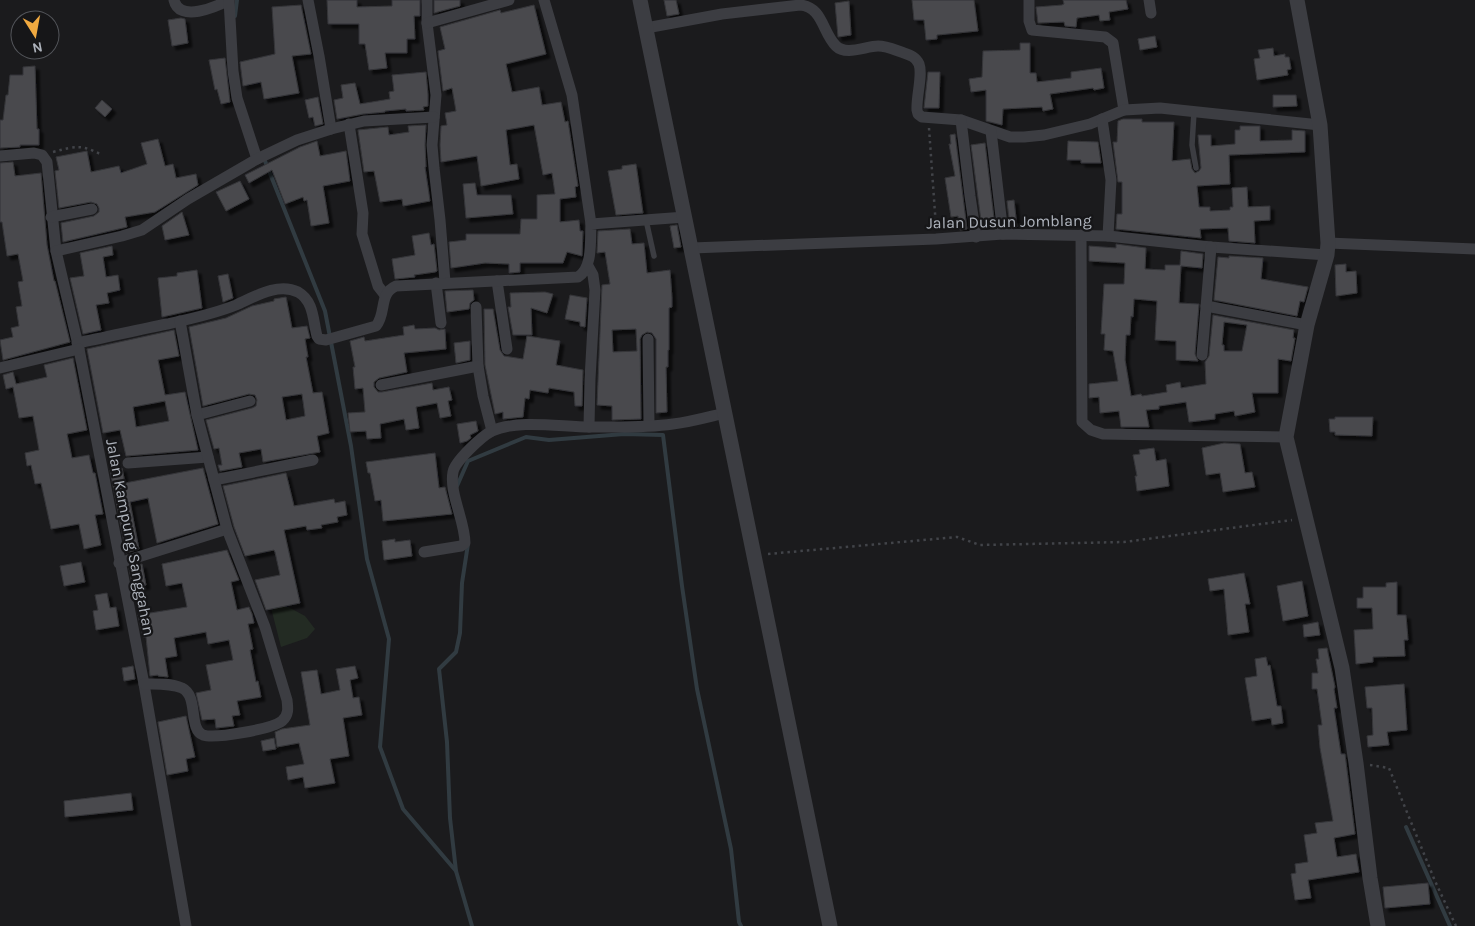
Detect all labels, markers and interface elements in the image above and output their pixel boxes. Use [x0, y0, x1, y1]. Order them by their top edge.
north arrow [10, 10, 60, 60]
text: N [31, 38, 44, 57]
street label: Jalan Dusun Jomblang [926, 211, 1092, 232]
street label: Jalan Kampung Sanggahan [102, 437, 159, 637]

